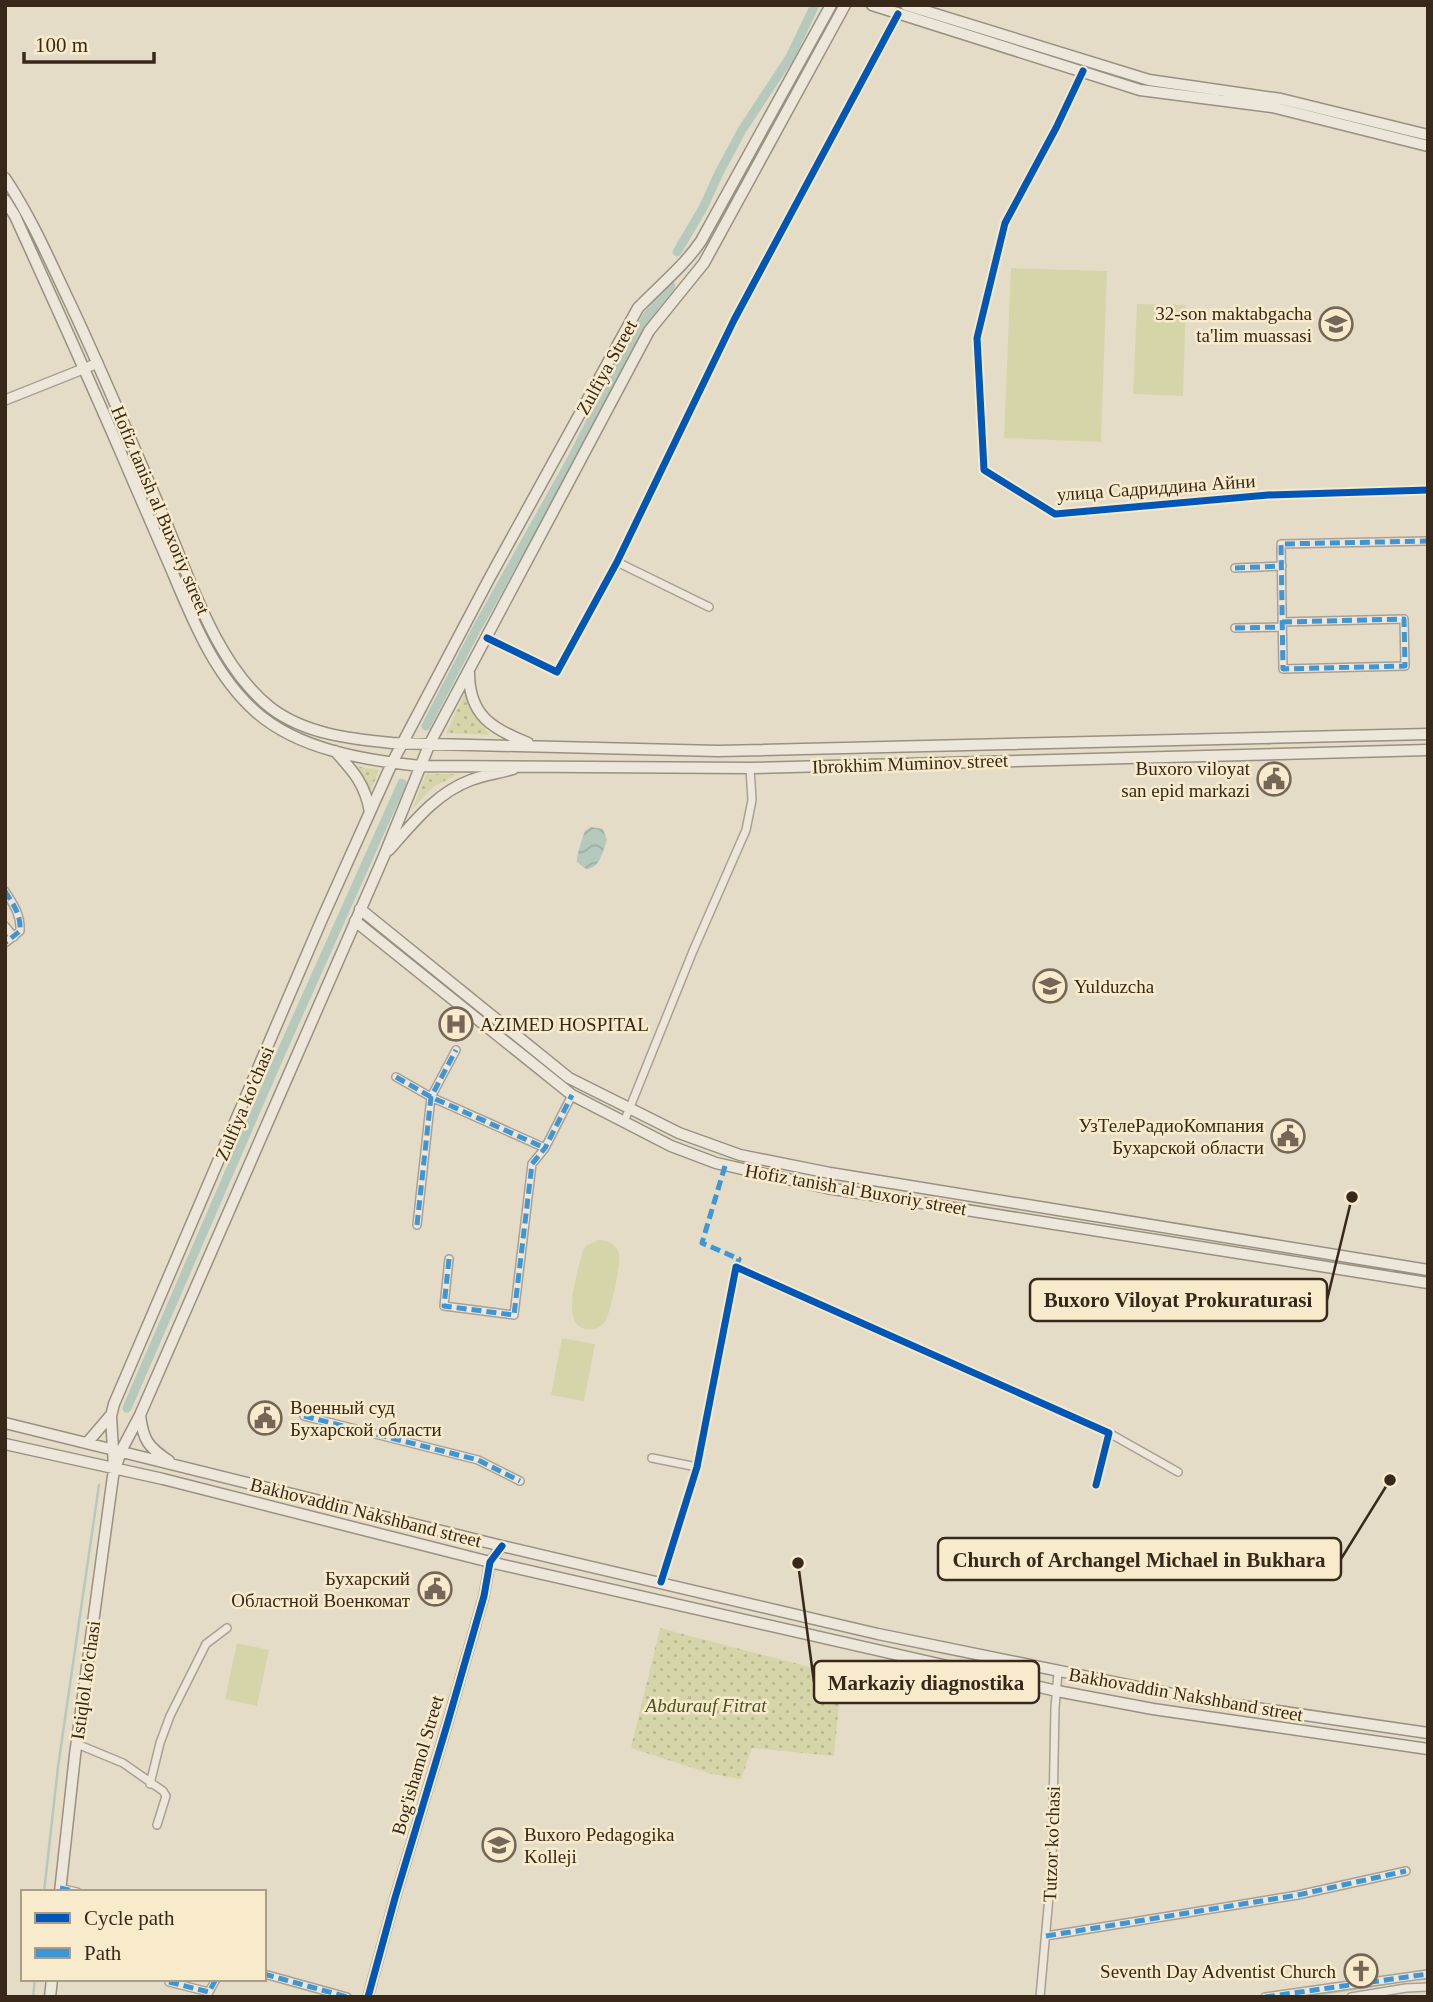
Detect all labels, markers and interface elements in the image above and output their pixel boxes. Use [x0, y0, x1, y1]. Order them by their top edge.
scale bar [24, 21, 154, 65]
text: 100 m [35, 33, 88, 57]
place label: 32-son maktabgacha ta'lim muassasi [1155, 303, 1313, 346]
school or university icon: 32-son maktabgacha ta'lim muassasi [1317, 305, 1355, 343]
street label: Zulfiya Street [572, 316, 641, 418]
street label: Hofiz tanish al Buxoriy street [107, 403, 214, 618]
street label: улица Садриддина Айни [1056, 470, 1256, 505]
street label: Ibrokhim Muminov street [812, 750, 1009, 777]
place label: Buxoro viloyat san epid markazi [1121, 758, 1251, 801]
public building icon: Buxoro viloyat san epid markazi [1255, 760, 1293, 798]
school or university icon: Yulduzcha [1031, 967, 1069, 1005]
place label: Yulduzcha [1074, 976, 1155, 997]
hospital icon: AZIMED HOSPITAL [437, 1005, 475, 1043]
place label: AZIMED HOSPITAL [480, 1014, 649, 1035]
street label: Zulfiya ko'chasi [211, 1043, 278, 1164]
place label: УзТелеРадиоКомпания Бухарской области [1079, 1115, 1264, 1158]
public building icon: УзТелеРадиоКомпания Бухарской области [1269, 1117, 1307, 1155]
street label: Hofiz tanish al Buxoriy street [743, 1160, 969, 1219]
callout: Buxoro Viloyat Prokuraturasi [1030, 1279, 1327, 1321]
text: Buxoro Viloyat Prokuraturasi [1044, 1288, 1313, 1312]
place label: Военный суд Бухарской области [290, 1397, 442, 1440]
public building icon: Военный суд Бухарской области [246, 1399, 284, 1437]
street label: Bakhovaddin Nakshband street [248, 1474, 484, 1552]
callout: Church of Archangel Michael in Bukhara [938, 1538, 1341, 1580]
text: Church of Archangel Michael in Bukhara [952, 1548, 1326, 1572]
place label: Бухарский Областной Военкомат [231, 1568, 411, 1611]
public building icon: Бухарский Областной Военкомат [416, 1570, 454, 1608]
street label: Istiqlol ko'chasi [67, 1619, 104, 1741]
callout: Markaziy diagnostika [814, 1661, 1039, 1703]
street label: Bakhovaddin Nakshband street [1067, 1664, 1305, 1726]
text: Markaziy diagnostika [828, 1671, 1025, 1695]
street label: Bog'ishamol Street [387, 1692, 448, 1837]
park label: Abdurauf Fitrat [644, 1695, 767, 1716]
street label: Tutzor ko'chasi [1039, 1786, 1064, 1902]
place label: Buxoro Pedagogika Kolleji [524, 1824, 675, 1867]
school or university icon: Buxoro Pedagogika Kolleji [480, 1826, 518, 1864]
legend [21, 1890, 266, 1981]
text: Cycle path [84, 1906, 175, 1930]
text: Path [84, 1941, 122, 1965]
church icon: Seventh Day Adventist Church [1342, 1952, 1380, 1990]
place label: Seventh Day Adventist Church [1100, 1961, 1336, 1982]

